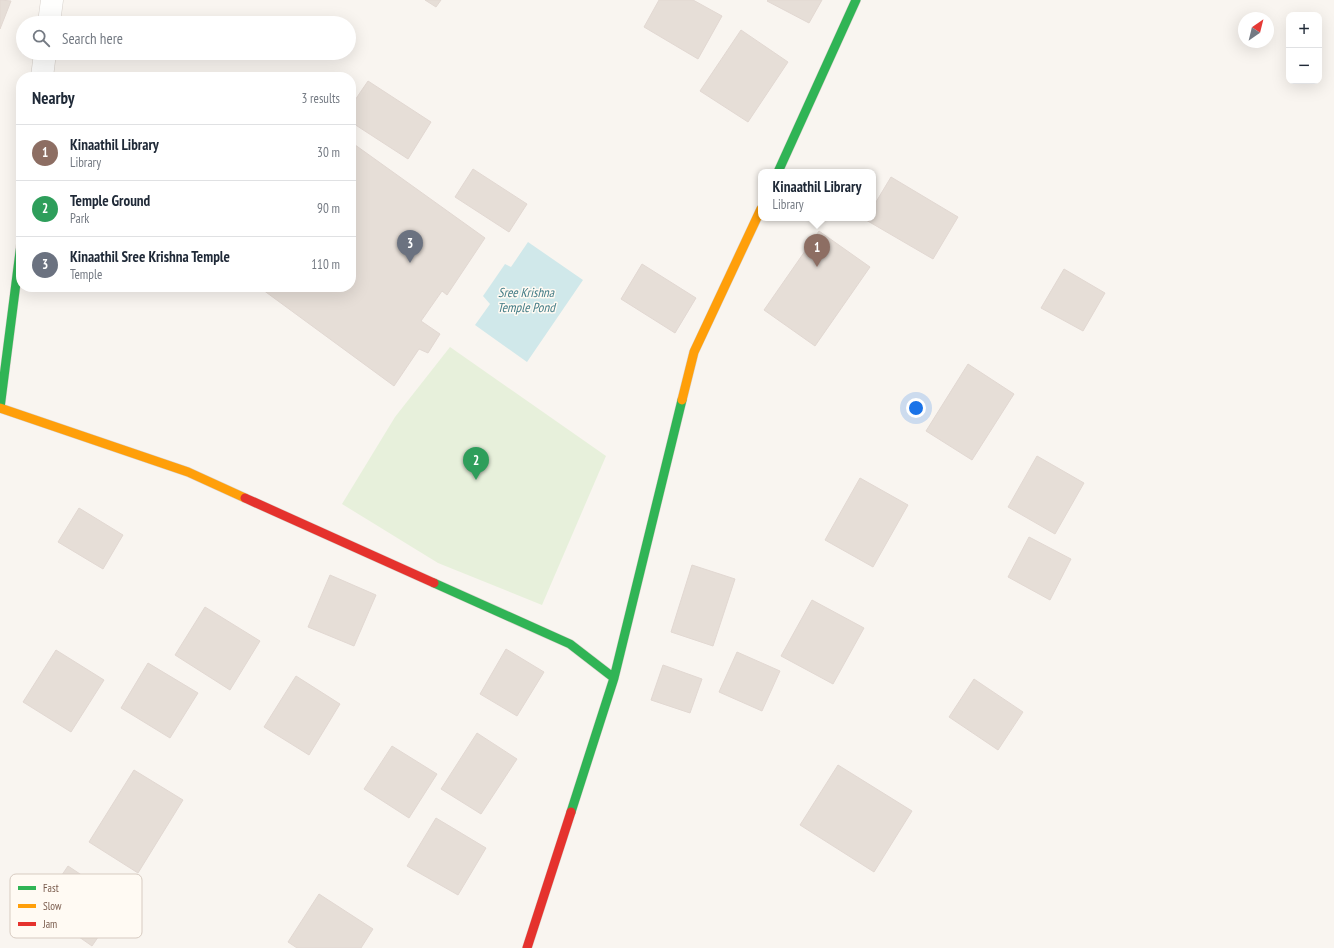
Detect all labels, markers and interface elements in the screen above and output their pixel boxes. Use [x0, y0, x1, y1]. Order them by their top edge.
north arrow [1238, 12, 1274, 48]
map controls [1286, 12, 1322, 84]
button: + [1286, 12, 1322, 48]
search box [16, 16, 356, 60]
icon: search [30, 27, 52, 49]
text: Search here [62, 29, 123, 48]
button: − [1286, 48, 1322, 84]
text: Nearby [32, 87, 75, 109]
text: 3 results [301, 90, 340, 107]
text: Kinaathil Library [70, 135, 159, 154]
text: 1 [42, 144, 48, 161]
text: 30 m [317, 144, 340, 161]
text: Library [70, 154, 101, 171]
popup [758, 169, 876, 221]
text: Kinaathil Library [773, 177, 861, 196]
text: Temple Ground [70, 191, 150, 210]
text: Library [773, 196, 804, 213]
text: 2 [42, 200, 48, 217]
text: 90 m [317, 200, 340, 217]
text: Park [70, 210, 89, 227]
pin: 3 [397, 230, 423, 263]
pin: 1 [804, 234, 830, 267]
text: Kinaathil Sree Krishna Temple [70, 247, 230, 266]
text: 3 [42, 256, 48, 273]
text: 110 m [311, 256, 340, 273]
text: Temple [70, 266, 102, 283]
water label: Sree Krishna Temple Pond [497, 284, 557, 316]
your location [906, 398, 926, 418]
pin: 2 [463, 447, 489, 480]
legend [10, 874, 142, 938]
text: Fast [43, 881, 59, 895]
text: Slow [43, 899, 62, 913]
text: Jam [42, 917, 57, 931]

